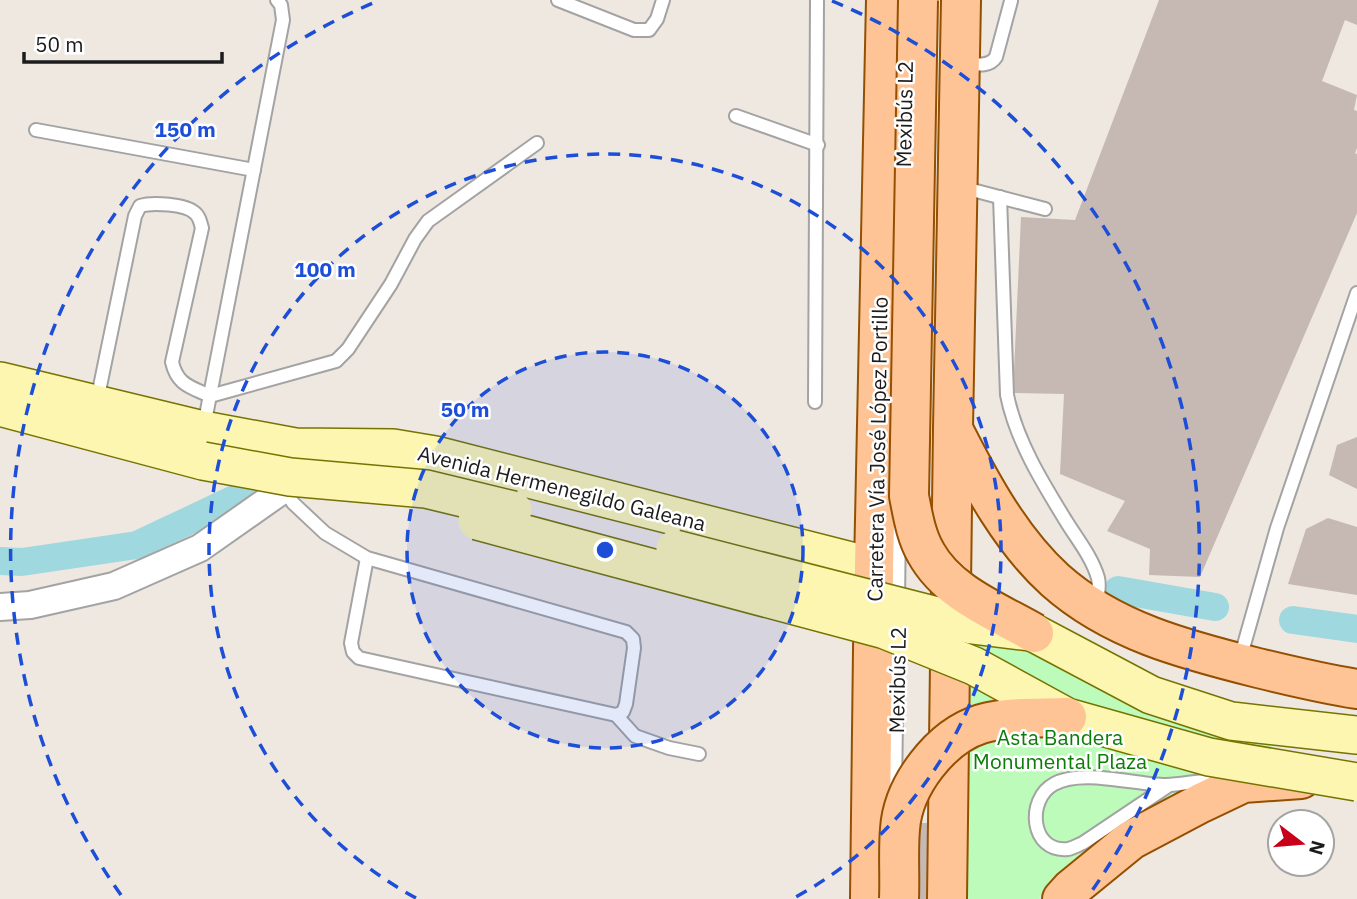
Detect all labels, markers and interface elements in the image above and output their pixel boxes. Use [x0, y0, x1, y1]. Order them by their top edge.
scale bar [24, 21, 222, 65]
text: 50 m [35, 30, 84, 58]
street label: Mexibús L2 [889, 60, 919, 168]
text: 150 m [154, 115, 216, 143]
text: 100 m [294, 255, 356, 283]
street label: Carretera Vía José López Portillo [860, 296, 894, 602]
text: 50 m [441, 395, 489, 423]
street label: Avenida Hermenegildo Galeana [415, 439, 709, 537]
centre of rings [593, 538, 617, 562]
street label: Mexibús L2 [882, 626, 912, 734]
park label: Asta Bandera Monumental Plaza [973, 723, 1147, 775]
north arrow [1266, 808, 1336, 878]
text: N [1304, 838, 1331, 858]

